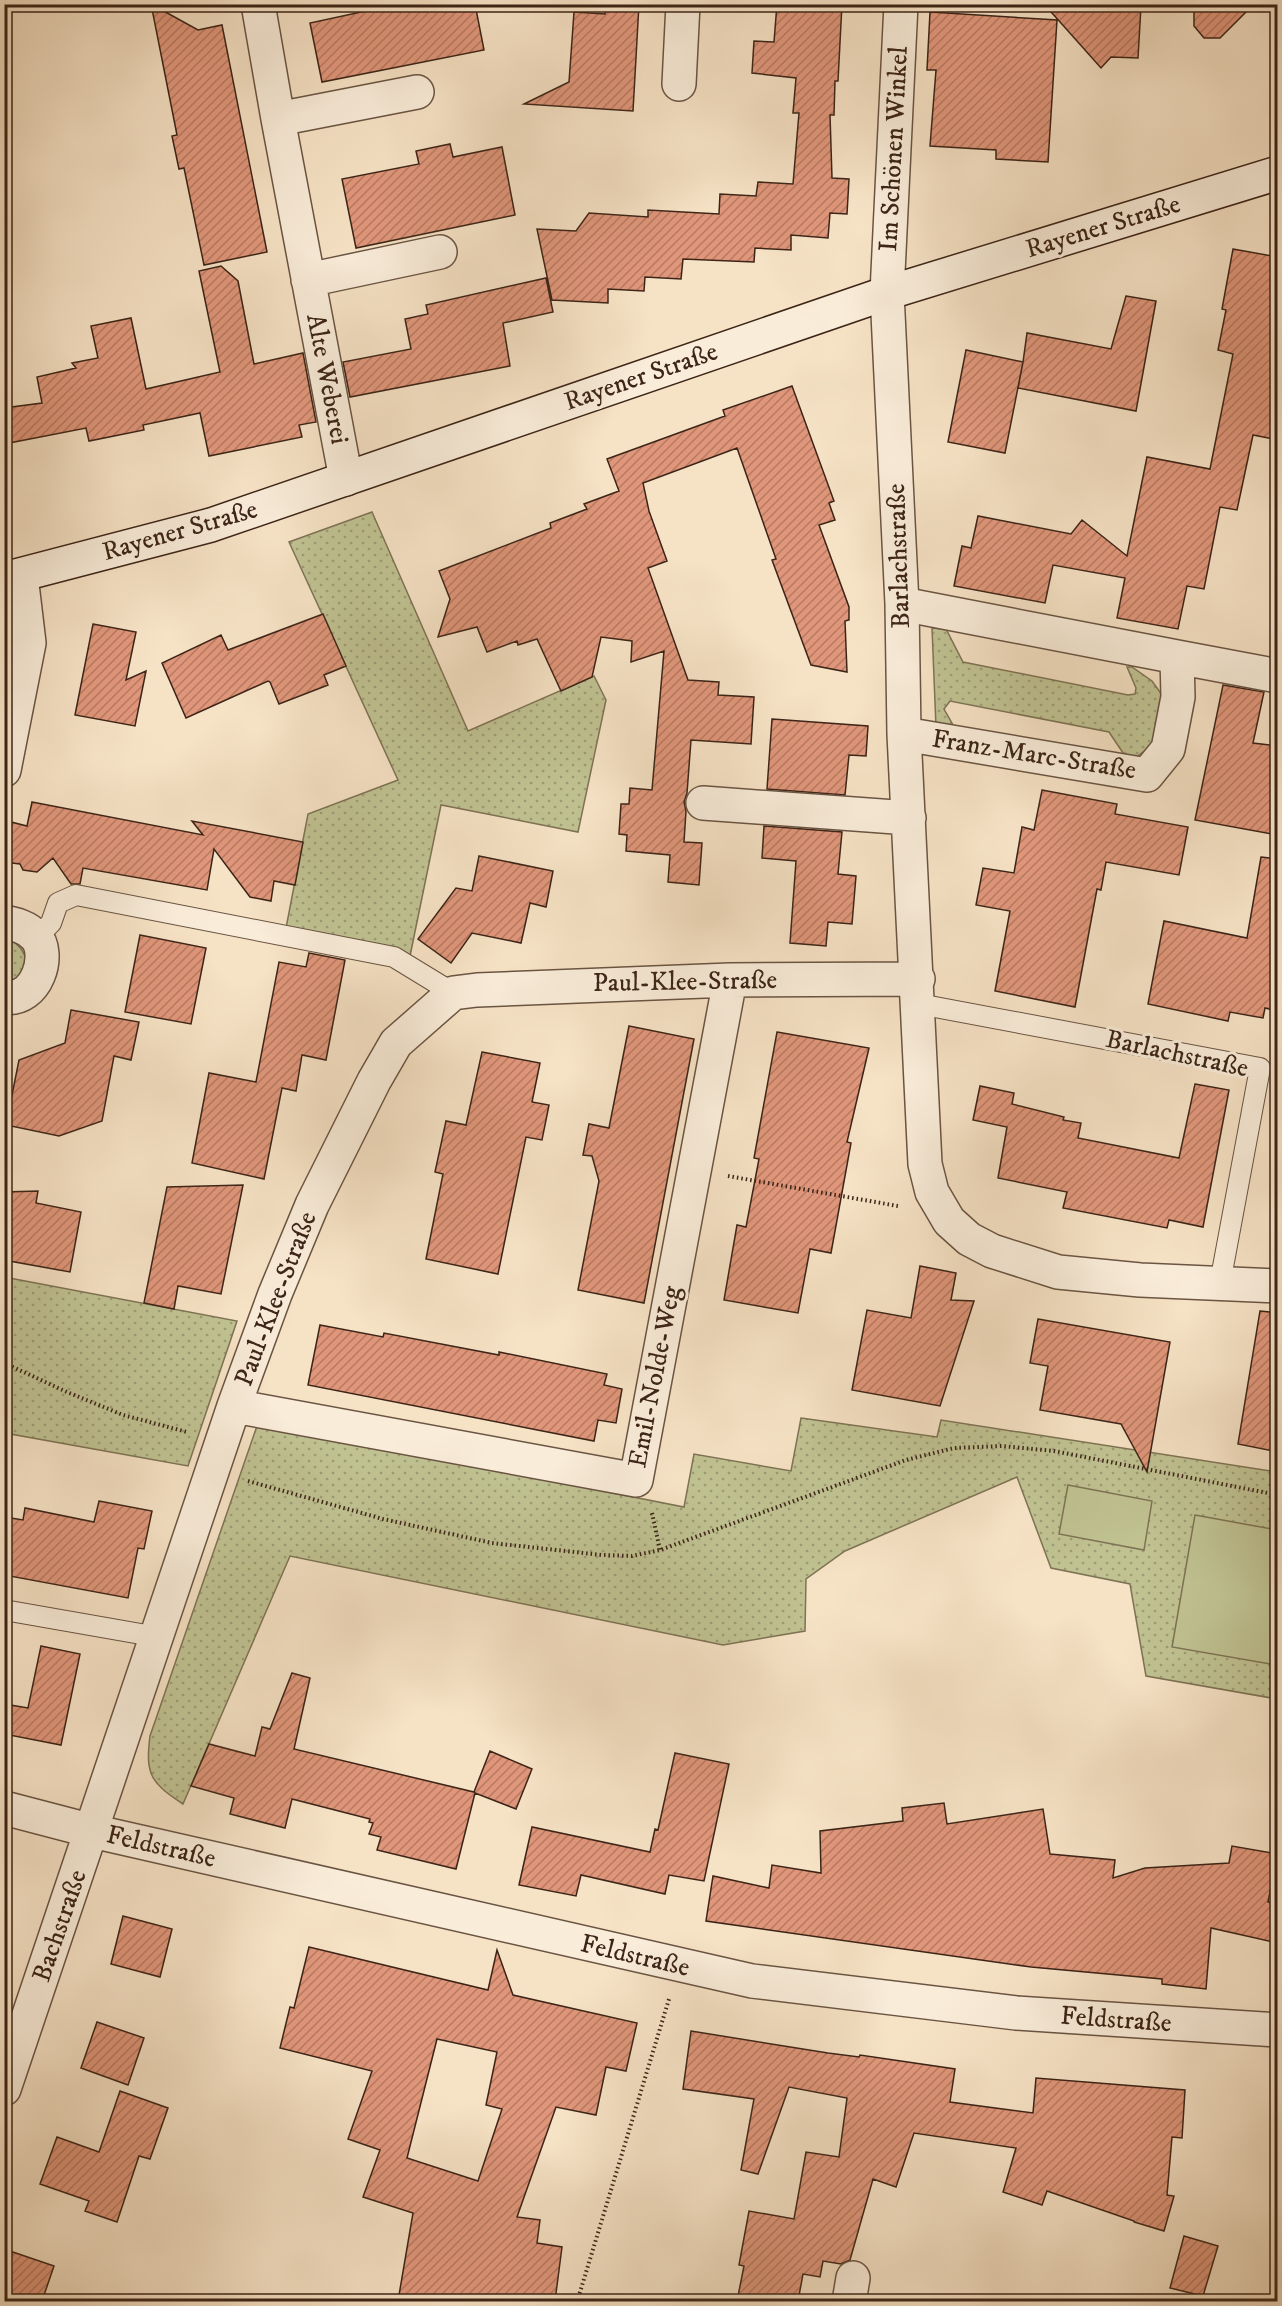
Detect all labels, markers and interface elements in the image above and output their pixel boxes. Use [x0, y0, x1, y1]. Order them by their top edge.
street label: Im Schönen Winkel [872, 45, 916, 253]
street label: Rayener Straße [1022, 188, 1184, 266]
street label: Alte Weberei [298, 311, 356, 447]
street label: Rayener Straße [560, 335, 722, 419]
street label: Barlachstraße [880, 483, 918, 629]
street label: Rayener Straße [99, 493, 261, 569]
street label: Franz-Marc-Straße [930, 723, 1138, 787]
street label: Paul-Klee-Straße [593, 964, 777, 1000]
street label: Barlachstraße [1103, 1023, 1251, 1085]
street label: Paul-Klee-Straße [228, 1207, 324, 1391]
street label: Emil-Nolde-Weg [621, 1283, 689, 1471]
street label: Feldstraße [103, 1818, 219, 1876]
street label: Bachstraße [25, 1866, 95, 1986]
street label: Feldstraße [577, 1927, 693, 1985]
street label: Feldstraße [1059, 2000, 1173, 2040]

